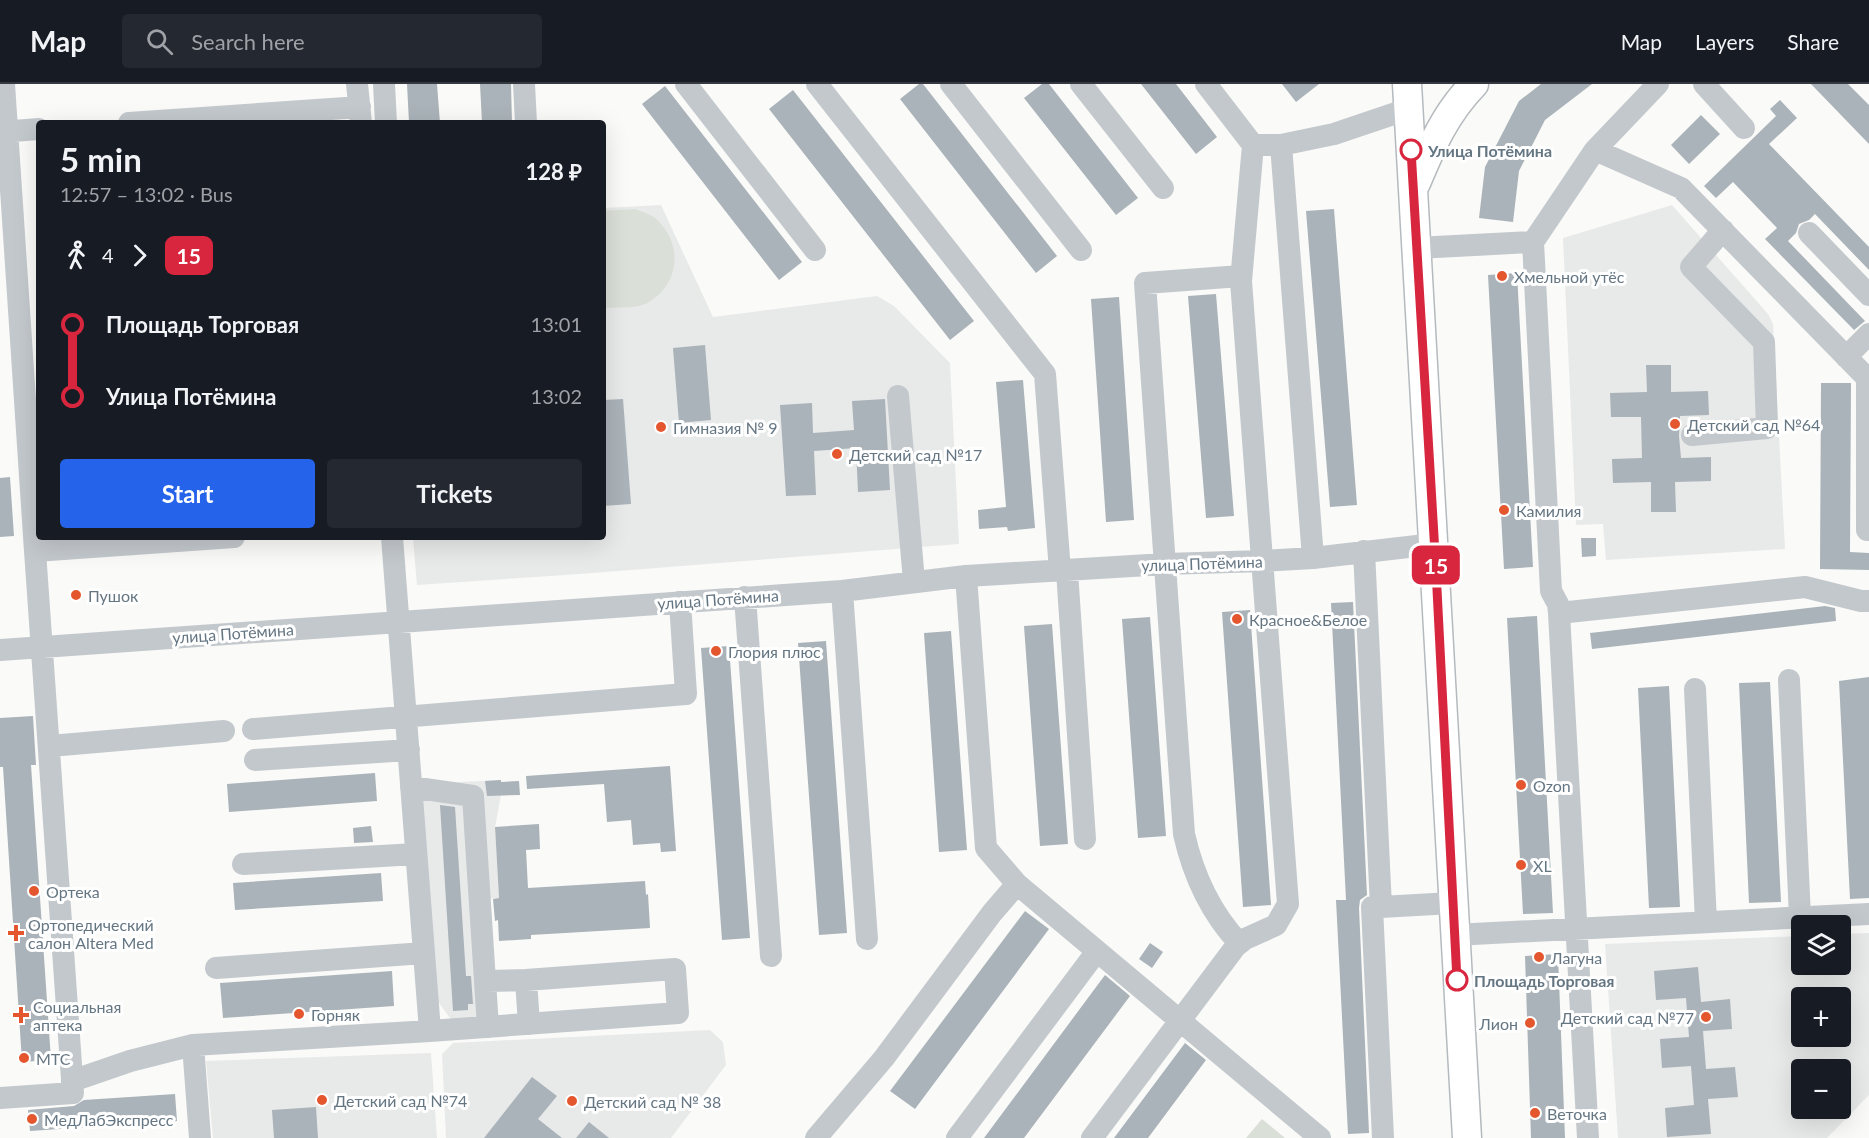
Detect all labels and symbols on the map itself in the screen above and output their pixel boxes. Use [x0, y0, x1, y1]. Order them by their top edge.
marker: Улица Потёмина [1400, 139, 1422, 161]
place label: Улица Потёмина [1427, 141, 1552, 160]
place label: Хмельной утёс [1514, 267, 1625, 286]
marker: Хмельной утёс [1495, 269, 1509, 283]
place label: Детский сад №64 [1687, 415, 1820, 434]
marker: Детский сад №64 [1668, 417, 1682, 431]
place label: Гимназия № 9 [673, 418, 777, 437]
marker: Гимназия № 9 [654, 420, 668, 434]
place label: Детский сад №17 [849, 445, 982, 464]
marker: Детский сад №17 [830, 447, 844, 461]
place label: Камилия [1516, 501, 1582, 520]
marker: Камилия [1497, 503, 1511, 517]
line badge: 15 [1409, 546, 1463, 584]
street label: улица Потёмина [1141, 551, 1263, 575]
street label: улица Потёмина [657, 585, 779, 613]
place label: Пушок [88, 586, 139, 605]
marker: Пушок [69, 588, 83, 602]
place label: Красное&Белое [1249, 610, 1367, 629]
marker: Красное&Белое [1230, 612, 1244, 626]
street label: улица Потёмина [172, 619, 294, 647]
place label: Глория плюс [728, 642, 821, 661]
marker: Глория плюс [709, 644, 723, 658]
place label: Ozon [1533, 776, 1571, 795]
marker: Ozon [1514, 778, 1528, 792]
place label: XL [1533, 856, 1552, 875]
marker: XL [1514, 858, 1528, 872]
place label: Ортека [46, 882, 100, 901]
marker: Ортека [27, 884, 41, 898]
place label: Ортопедический салон Altera Med [28, 915, 154, 952]
marker: Ортопедический салон Altera Med [9, 926, 23, 940]
place label: Лагуна [1550, 948, 1602, 967]
marker: Лагуна [1532, 950, 1546, 964]
marker: Площадь Торговая [1446, 969, 1468, 991]
place label: Площадь Торговая [1474, 971, 1614, 990]
place label: Социальная аптека [33, 997, 121, 1034]
place label: Горняк [311, 1005, 361, 1024]
marker: Горняк [292, 1007, 306, 1021]
marker: Социальная аптека [14, 1008, 28, 1022]
place label: Детский сад №77 [1561, 1008, 1694, 1027]
marker: Детский сад №77 [1699, 1010, 1713, 1024]
place label: Лион [1478, 1014, 1518, 1033]
marker: Лион [1523, 1016, 1537, 1030]
place label: МТС [36, 1049, 71, 1068]
marker: МТС [17, 1051, 31, 1065]
place label: Детский сад №74 [334, 1091, 467, 1110]
place label: Детский сад № 38 [584, 1092, 721, 1111]
marker: Детский сад №74 [315, 1093, 329, 1107]
marker: Детский сад № 38 [565, 1094, 579, 1108]
place label: Веточка [1547, 1104, 1607, 1123]
marker: Веточка [1528, 1106, 1542, 1120]
place label: МедЛабЭкспресс [44, 1110, 174, 1129]
marker: МедЛабЭкспресс [25, 1112, 39, 1126]

